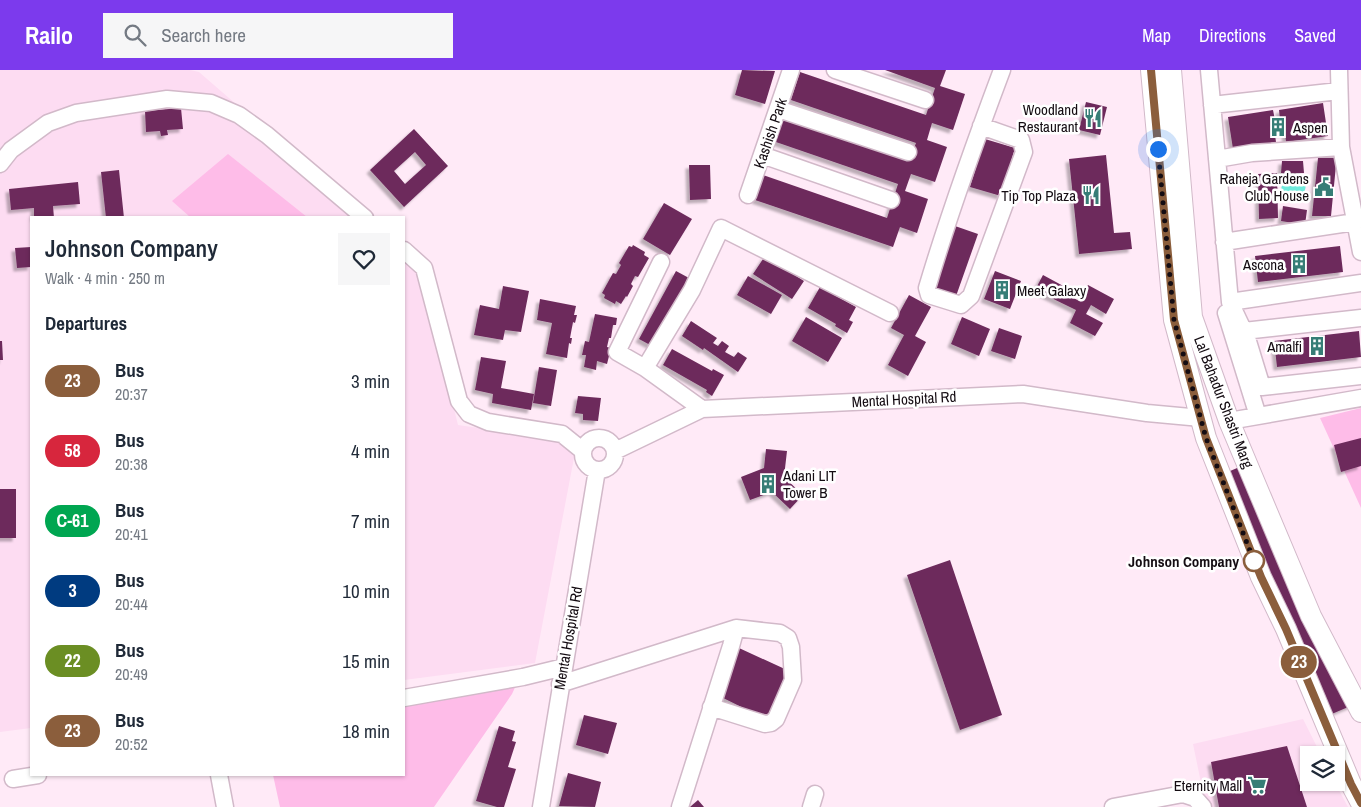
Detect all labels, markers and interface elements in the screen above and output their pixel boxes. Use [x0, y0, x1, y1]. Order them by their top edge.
search box [103, 13, 453, 58]
text: Railo [25, 19, 73, 51]
icon: search [121, 21, 149, 49]
text: Search here [161, 22, 246, 48]
text: Map [1142, 23, 1171, 48]
text: Directions [1199, 23, 1266, 48]
text: Saved [1294, 23, 1336, 48]
street label: Kashish Park [748, 94, 792, 171]
place label: Woodland Restaurant [1018, 99, 1079, 137]
restaurant icon: Woodland Restaurant [1082, 107, 1104, 129]
building icon: Aspen [1267, 116, 1289, 138]
place label: Aspen [1292, 117, 1328, 138]
your location [1146, 137, 1171, 162]
place label: Raheja Gardens Club House [1219, 168, 1309, 206]
public building icon: Raheja Gardens Club House [1313, 176, 1335, 198]
restaurant icon: Tip Top Plaza [1080, 184, 1102, 206]
place label: Tip Top Plaza [1001, 185, 1076, 206]
text: Johnson Company [45, 232, 218, 264]
button: heart [338, 233, 390, 285]
building icon: Ascona [1288, 253, 1310, 275]
place label: Ascona [1242, 254, 1284, 275]
text: Walk · 4 min · 250 m [45, 267, 165, 289]
building icon: Meet Galaxy [991, 279, 1013, 301]
place label: Meet Galaxy [1017, 280, 1087, 301]
text: Departures [45, 310, 127, 336]
street label: Lal Bahadur Shastri Marg [1189, 333, 1259, 471]
building icon: Amalfi [1306, 335, 1328, 357]
place label: Amalfi [1266, 336, 1302, 357]
text: Bus [115, 357, 144, 383]
text: 23 [64, 368, 81, 393]
text: 3 min [351, 368, 390, 394]
text: 20:37 [115, 383, 148, 405]
street label: Mental Hospital Rd [851, 386, 957, 412]
text: Bus [115, 427, 144, 453]
text: 58 [64, 438, 81, 463]
text: 4 min [351, 438, 390, 464]
text: 20:38 [115, 453, 148, 475]
place label: Adani LIT Tower B [782, 465, 837, 503]
building icon: Adani LIT Tower B [757, 473, 779, 495]
text: Bus [115, 497, 144, 523]
text: C-61 [57, 508, 89, 533]
text: 7 min [351, 508, 390, 534]
text: 20:41 [115, 523, 148, 545]
marker: Johnson Company [1243, 550, 1265, 572]
place label: Johnson Company [1128, 551, 1239, 572]
text: Bus [115, 567, 144, 593]
text: 3 [68, 578, 77, 603]
text: 10 min [342, 578, 390, 604]
street label: Mental Hospital Rd [549, 585, 587, 691]
text: 20:44 [115, 593, 148, 615]
text: Bus [115, 637, 144, 663]
line badge: 23 [1276, 646, 1322, 678]
text: 22 [64, 648, 81, 673]
text: 15 min [342, 648, 390, 674]
text: 23 [1291, 649, 1307, 674]
text: 20:49 [115, 663, 148, 685]
text: Bus [115, 707, 144, 733]
text: 23 [64, 718, 81, 743]
text: 18 min [342, 718, 390, 744]
text: 20:52 [115, 733, 148, 755]
map controls [1300, 746, 1345, 791]
button: layers [1300, 746, 1345, 791]
supermarket icon: Eternity Mall [1246, 774, 1268, 796]
place label: Eternity Mall [1174, 775, 1242, 796]

